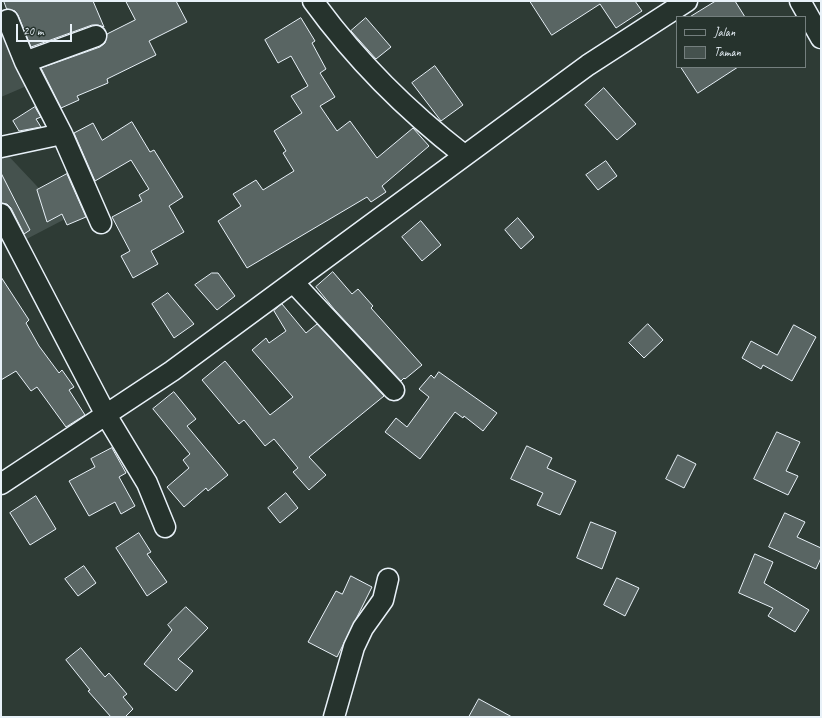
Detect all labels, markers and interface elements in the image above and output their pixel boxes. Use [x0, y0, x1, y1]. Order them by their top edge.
scale bar [18, 16, 74, 42]
legend [676, 16, 806, 68]
text: 20 m [23, 23, 43, 39]
text: Jalan [714, 24, 735, 40]
text: Taman [714, 44, 741, 60]

